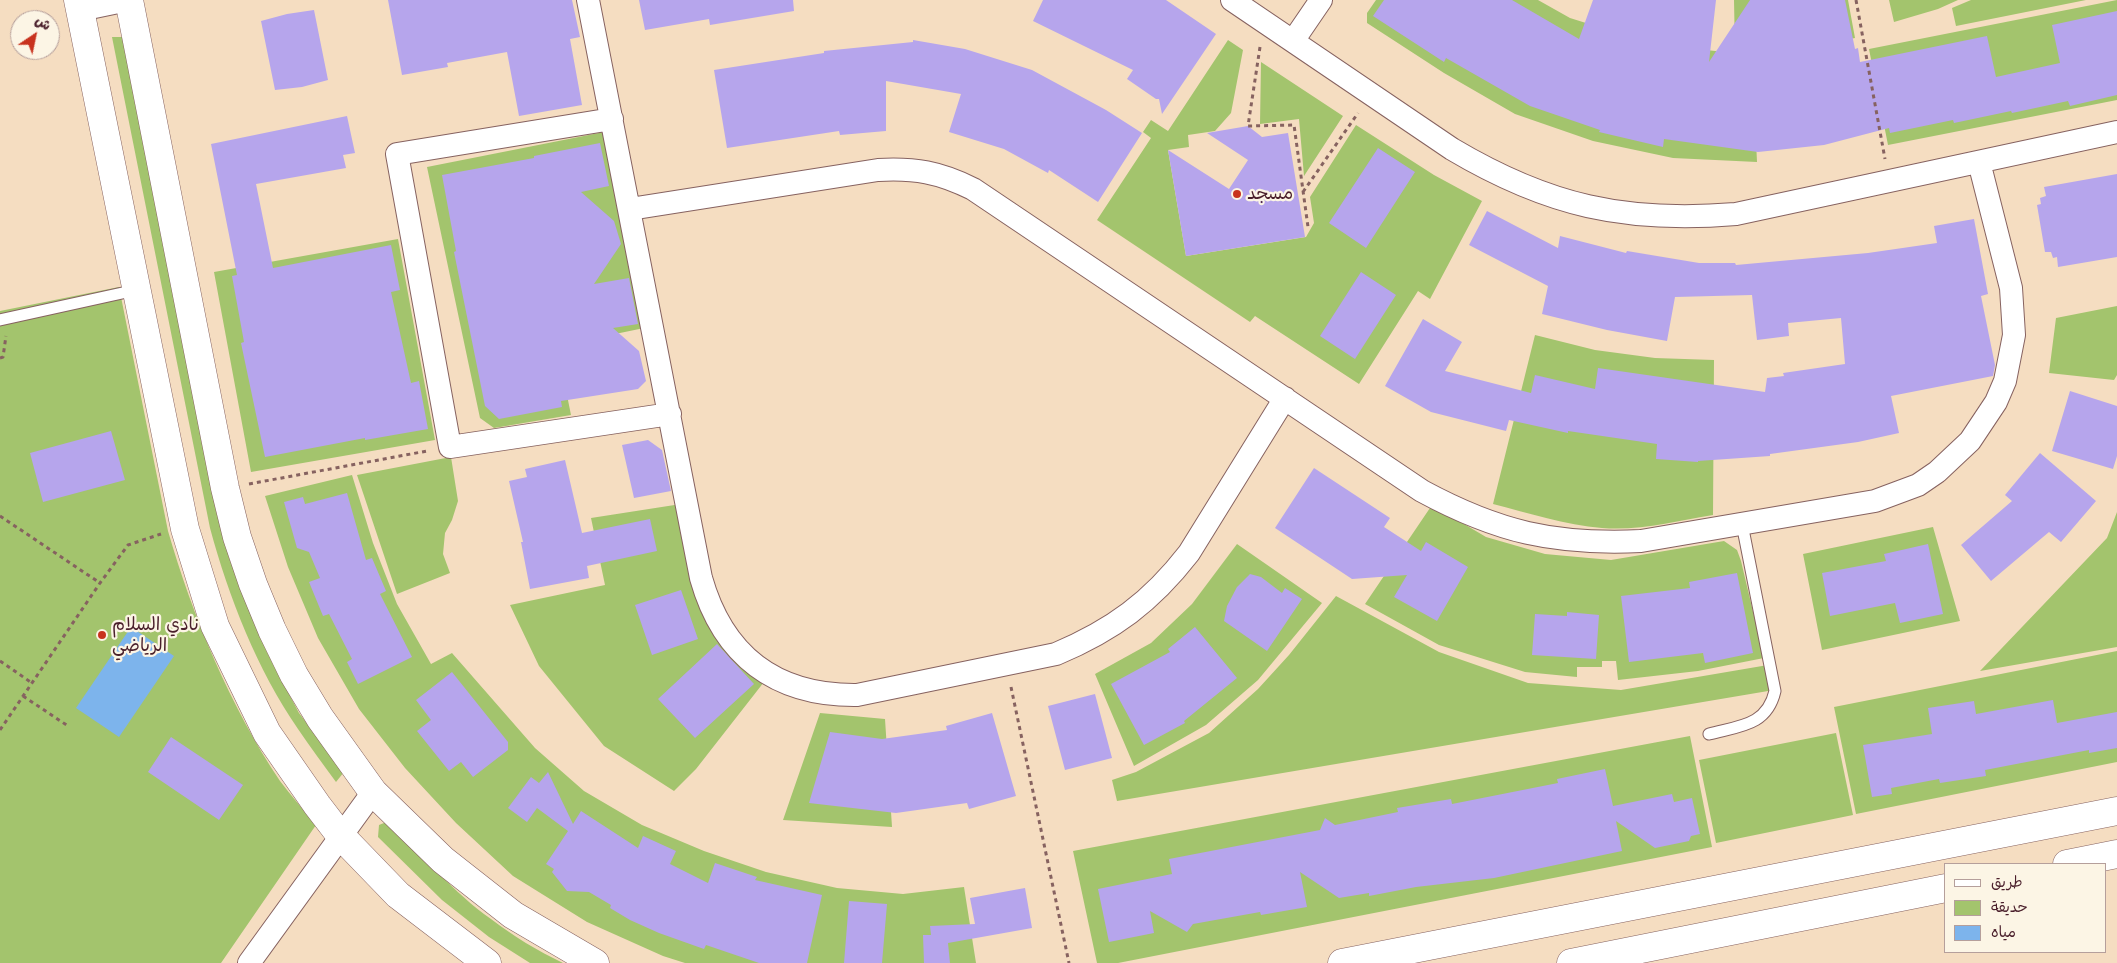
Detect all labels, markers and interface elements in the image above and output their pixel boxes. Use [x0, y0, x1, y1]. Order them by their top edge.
north arrow [10, 10, 60, 60]
text: ش [32, 12, 54, 34]
place label: مسجد [1247, 183, 1293, 205]
marker: مسجد [1231, 188, 1243, 200]
place label: نادي السلام الرياضي [112, 614, 199, 656]
marker: نادي السلام الرياضي [96, 629, 108, 641]
legend [1944, 863, 2107, 953]
text: طريق [1991, 873, 2023, 891]
text: حديقة [1991, 898, 2028, 916]
text: مياه [1991, 923, 2016, 941]

